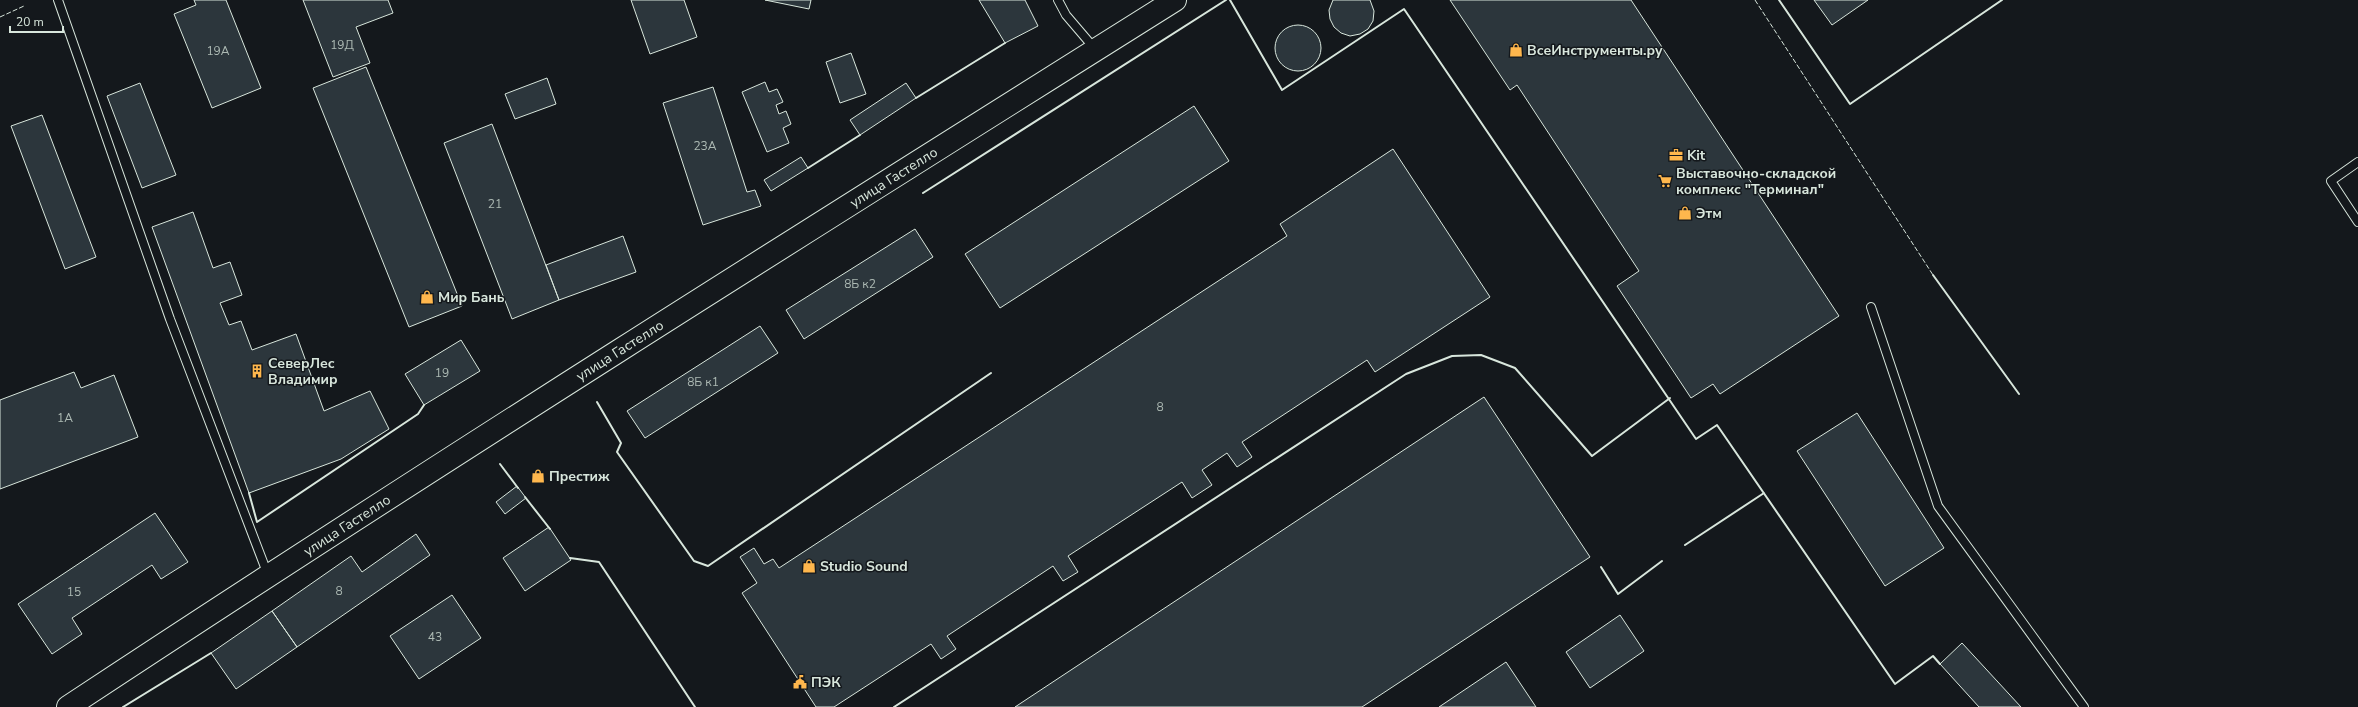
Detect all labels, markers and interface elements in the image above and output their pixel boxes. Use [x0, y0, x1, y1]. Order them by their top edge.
scale bar [10, 8, 63, 34]
text: 20 m [16, 14, 44, 30]
house number: 19Д [330, 37, 355, 53]
place label: ВсеИнструменты.ру [1527, 41, 1663, 60]
shop icon: ВсеИнструменты.ру [1508, 42, 1524, 58]
house number: 19А [206, 43, 230, 59]
house number: 23А [693, 138, 717, 154]
street label: улица Гастелло [846, 143, 941, 212]
place label: Kit [1687, 146, 1706, 165]
office icon: Kit [1668, 147, 1684, 163]
place label: Выставочно-складской комплекс "Терминал" [1676, 164, 1836, 199]
supermarket icon: Выставочно-складской комплекс "Терминал" [1657, 173, 1673, 189]
house number: 21 [488, 196, 502, 212]
place label: Этм [1696, 204, 1722, 223]
shop icon: Этм [1677, 205, 1693, 221]
house number: 8Б к2 [844, 276, 876, 292]
place label: Мир Бань [438, 288, 505, 307]
shop icon: Мир Бань [419, 289, 435, 305]
street label: улица Гастелло [573, 316, 667, 386]
place label: СеверЛес Владимир [268, 354, 338, 389]
building icon: СеверЛес Владимир [249, 363, 265, 379]
house number: 19 [435, 365, 449, 381]
house number: 8Б к1 [687, 374, 719, 390]
house number: 8 [1156, 399, 1164, 415]
house number: 1А [57, 410, 73, 426]
place label: Престиж [549, 467, 610, 486]
shop icon: Престиж [530, 468, 546, 484]
street label: улица Гастелло [300, 490, 394, 561]
place label: Studio Sound [820, 557, 908, 576]
shop icon: Studio Sound [801, 558, 817, 574]
house number: 8 [335, 583, 343, 599]
house number: 15 [67, 584, 81, 600]
house number: 43 [428, 629, 442, 645]
place label: ПЭК [811, 673, 841, 692]
public building icon: ПЭК [792, 674, 808, 690]

